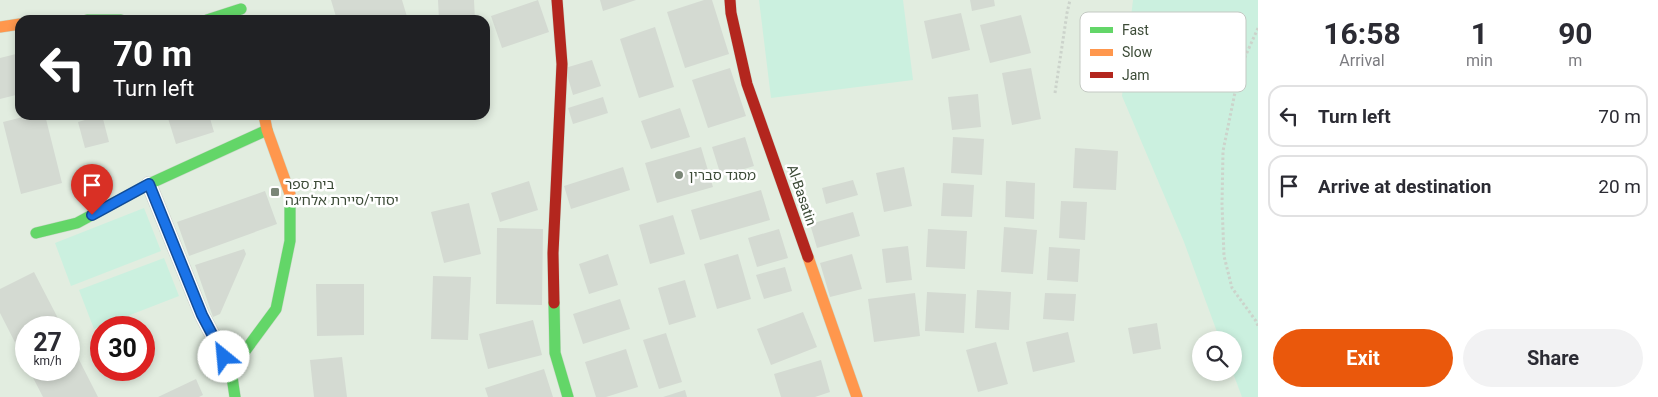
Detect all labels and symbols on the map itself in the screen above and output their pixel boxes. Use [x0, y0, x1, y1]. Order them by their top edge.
legend [1080, 12, 1246, 92]
text: Fast [1122, 22, 1149, 38]
text: Slow [1122, 44, 1153, 60]
text: Jam [1122, 67, 1150, 83]
street label: Al-Basatin [784, 162, 820, 228]
pin [71, 164, 113, 215]
place label: מסגד סברין [689, 167, 756, 183]
marker: מסגד סברין [673, 169, 685, 181]
place label: בית ספר יסודי/סיירת אלח׳גה [285, 176, 399, 208]
marker: בית ספר יסודי/סיירת אלח׳גה [269, 186, 281, 198]
speed limit sign: 30 [90, 316, 155, 381]
position arrow [197, 330, 249, 382]

